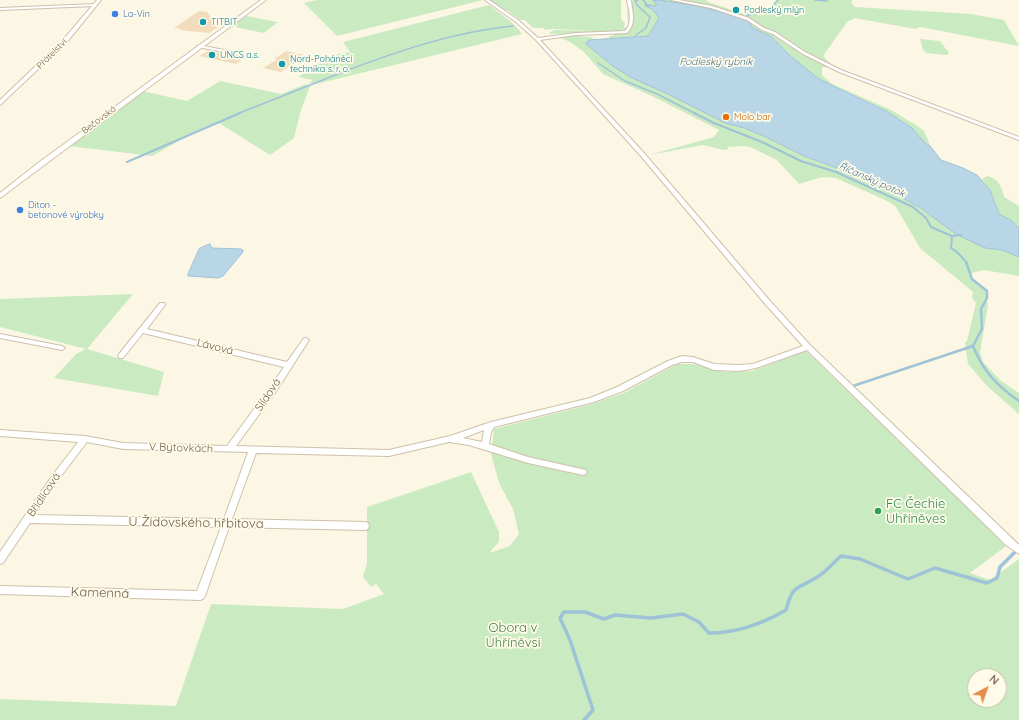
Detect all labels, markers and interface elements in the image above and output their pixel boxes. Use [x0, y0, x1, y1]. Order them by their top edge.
marker: Podleský mlýn [731, 5, 741, 15]
place label: Podleský mlýn [744, 5, 804, 15]
marker: La-Vin [110, 9, 120, 19]
place label: La-Vin [123, 9, 150, 19]
marker: TITBIT [198, 17, 208, 27]
place label: TITBIT [211, 17, 238, 27]
street label: Přátelství [35, 37, 69, 71]
marker: UNCS a.s. [207, 50, 217, 60]
place label: UNCS a.s. [220, 50, 259, 60]
place label: Nord-Poháněcí technika s. r. o. [290, 54, 352, 75]
water label: Podleský rybník [679, 56, 753, 68]
marker: Nord-Poháněcí technika s. r. o. [277, 59, 287, 69]
street label: Bečovská [80, 104, 118, 136]
marker: Molo bar [721, 112, 731, 122]
place label: Molo bar [734, 112, 771, 122]
water label: Říčanský potok [837, 160, 907, 200]
place label: Diton - betonové výrobky [28, 200, 104, 221]
marker: Diton - betonové výrobky [15, 205, 25, 215]
street label: Lávová [195, 336, 235, 358]
street label: Slídová [252, 376, 284, 414]
street label: V Bytovkách [149, 440, 213, 456]
street label: Břidlicová [25, 471, 63, 519]
place label: FC Čechie Uhříněves [886, 496, 945, 527]
marker: FC Čechie Uhříněves [873, 506, 883, 516]
street label: U Židovského hřbitova [128, 514, 264, 532]
street label: Kamenná [70, 584, 130, 602]
park label: Obora v Uhříněvsi [486, 620, 540, 651]
north arrow [967, 668, 1007, 708]
text: N [987, 672, 1002, 688]

